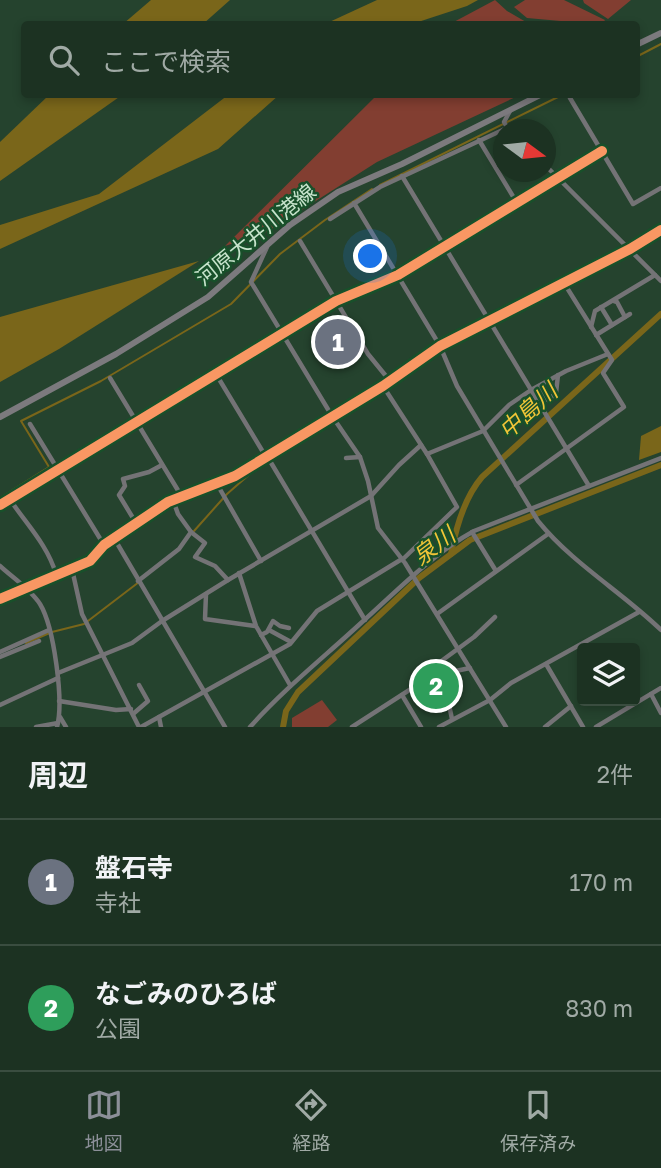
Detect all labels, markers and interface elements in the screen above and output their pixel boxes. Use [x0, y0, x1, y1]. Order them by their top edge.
search box [21, 21, 640, 98]
icon: search [45, 41, 83, 79]
text: ここで検索 [101, 46, 231, 77]
north arrow [493, 119, 556, 182]
street label: 河原大井川港線 [190, 178, 321, 291]
your location [353, 239, 387, 273]
pin: 1 [315, 316, 361, 368]
water label: 中島川 [492, 375, 565, 444]
water label: 泉川 [407, 518, 463, 570]
map controls [577, 643, 640, 706]
button: layers [577, 643, 640, 706]
pin: 2 [413, 660, 459, 712]
text: 周辺 [28, 757, 88, 793]
text: 2件 [597, 760, 633, 788]
text: 盤石寺 [95, 852, 173, 883]
text: 1 [45, 868, 57, 896]
text: 170 m [569, 868, 633, 896]
text: 寺社 [95, 888, 141, 916]
text: なごみのひろば [95, 978, 277, 1009]
text: 2 [44, 994, 58, 1022]
text: 830 m [565, 994, 633, 1022]
text: 公園 [95, 1014, 141, 1042]
tab: 地図 [85, 1086, 123, 1155]
tab: 経路 [292, 1086, 330, 1155]
tab: 保存済み [500, 1086, 576, 1155]

